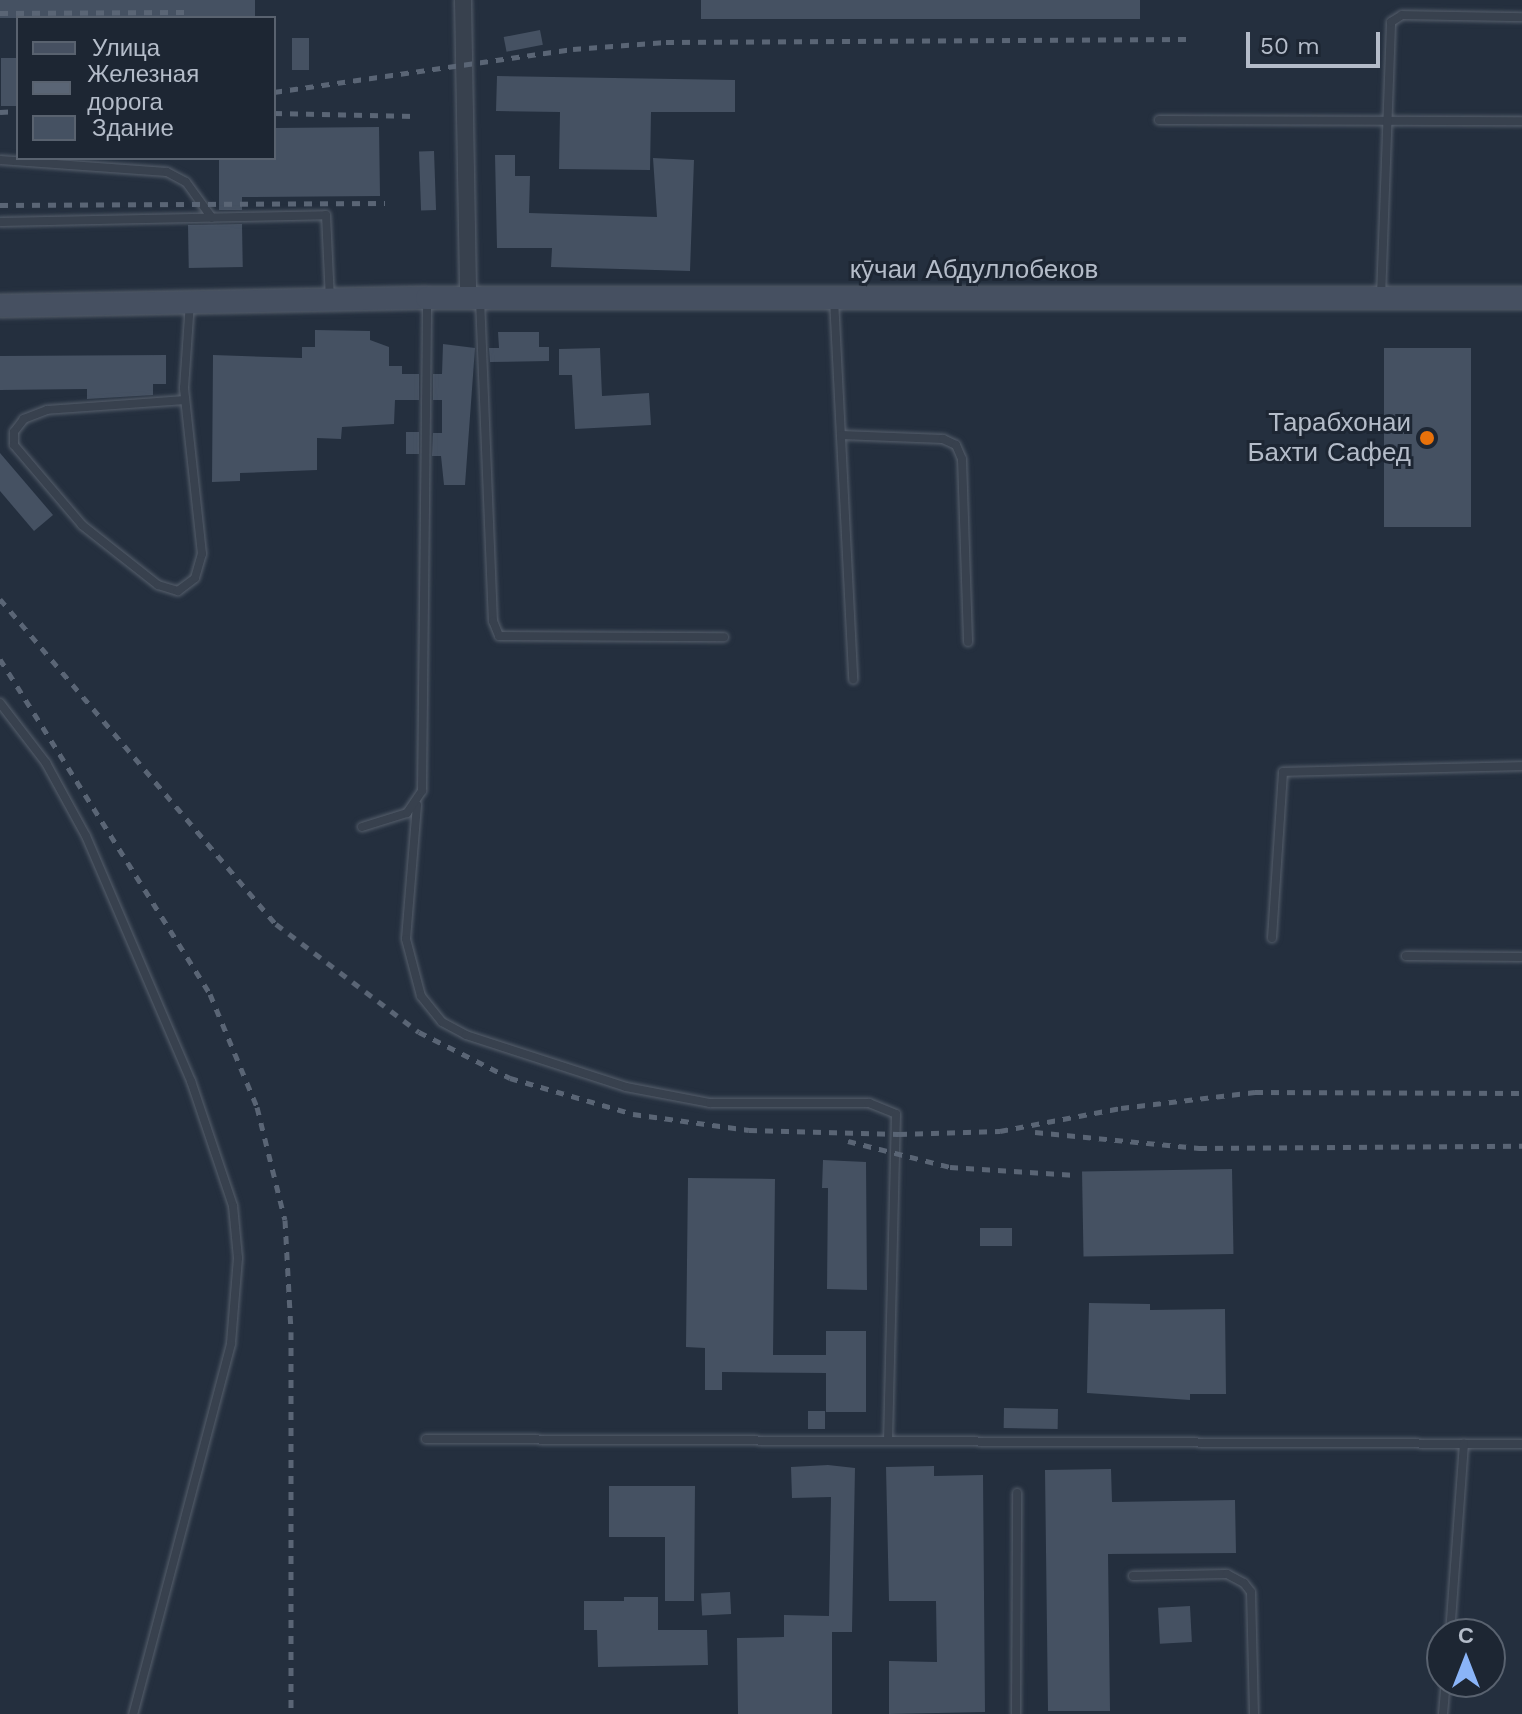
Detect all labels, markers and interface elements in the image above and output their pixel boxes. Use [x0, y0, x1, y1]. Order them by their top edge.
legend [16, 16, 276, 160]
scale bar [1250, 16, 1384, 66]
text: 50 m [1260, 32, 1320, 60]
text: Улица [92, 34, 160, 62]
text: Железная дорога [87, 60, 199, 116]
text: Здание [92, 114, 174, 142]
street label: кӯчаи Абдуллобеков [850, 254, 1098, 286]
place label: Тарабхонаи Бахти Сафед [1247, 407, 1411, 468]
marker: Тарабхонаи Бахти Сафед [1418, 429, 1436, 447]
north arrow [1426, 1618, 1506, 1698]
text: С [1458, 1623, 1474, 1648]

